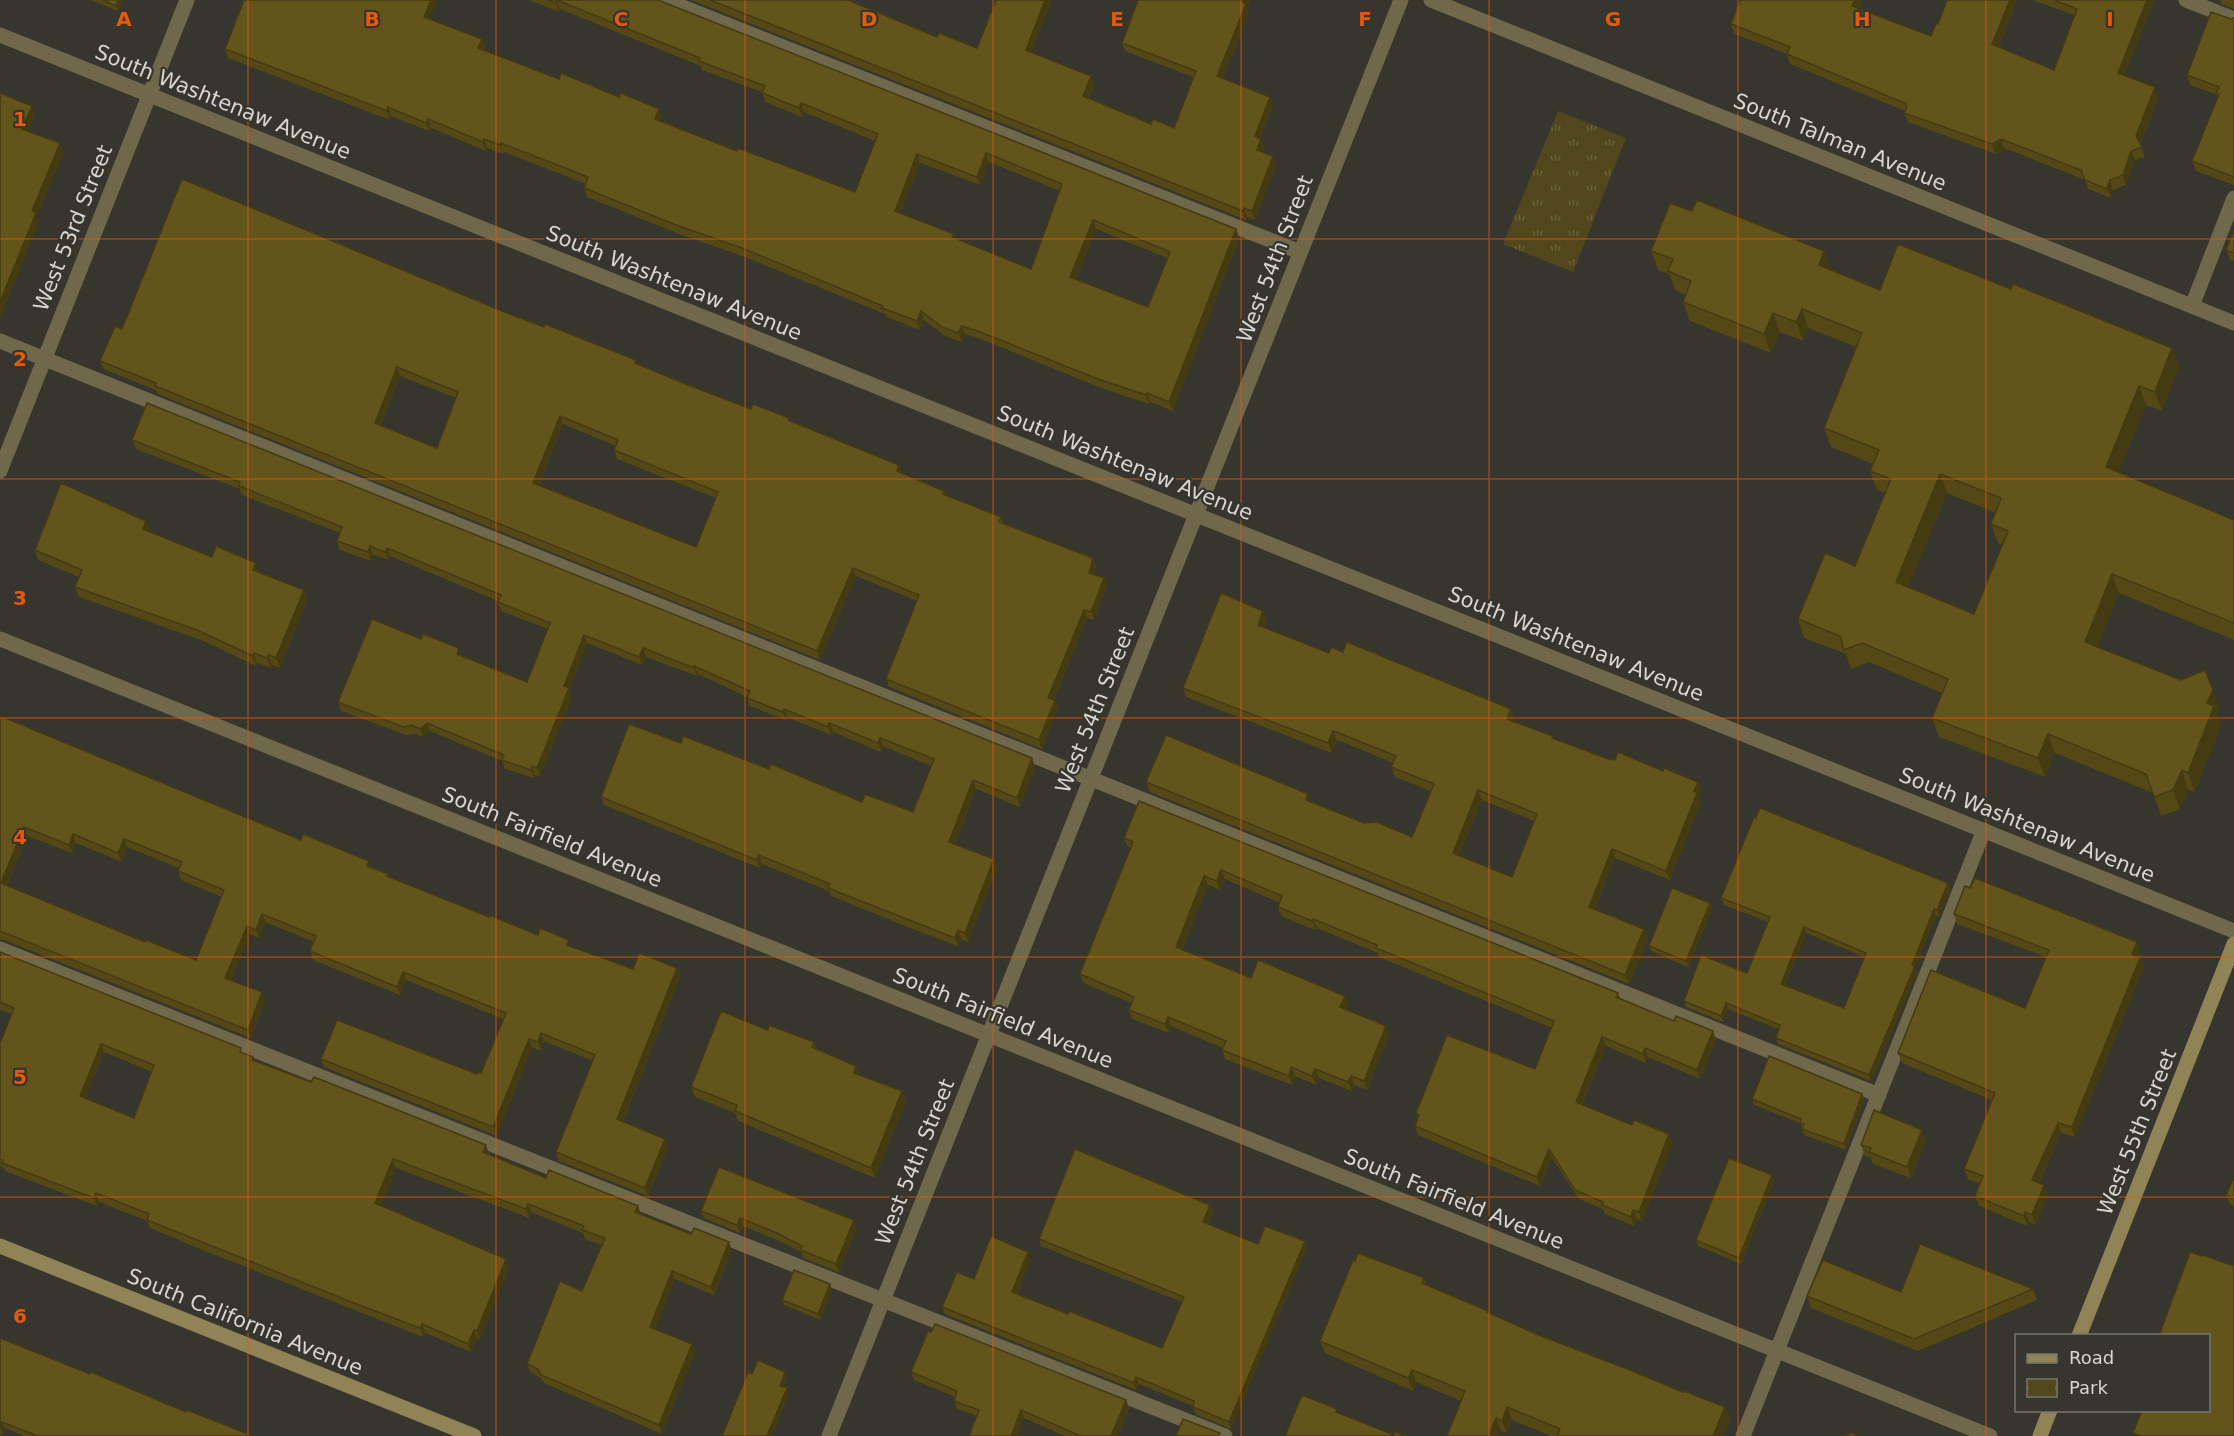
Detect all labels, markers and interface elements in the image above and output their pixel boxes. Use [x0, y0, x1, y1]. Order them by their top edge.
text: A [116, 7, 132, 31]
text: B [364, 7, 380, 31]
text: C [614, 7, 628, 31]
text: D [861, 7, 877, 31]
text: E [1110, 7, 1124, 31]
text: F [1358, 7, 1372, 31]
text: G [1605, 7, 1621, 31]
text: H [1854, 7, 1870, 31]
text: I [2106, 7, 2114, 31]
street label: South Washtenaw Avenue [92, 40, 354, 164]
street label: South Talman Avenue [1730, 88, 1950, 196]
text: 1 [13, 107, 27, 131]
street label: West 53rd Street [29, 141, 117, 315]
street label: West 54th Street [1232, 172, 1318, 346]
street label: South Washtenaw Avenue [543, 221, 805, 345]
text: 2 [13, 347, 27, 371]
street label: South Washtenaw Avenue [994, 401, 1256, 525]
street label: South Washtenaw Avenue [1445, 582, 1707, 706]
text: 3 [13, 586, 27, 610]
street label: West 54th Street [1051, 623, 1139, 797]
street label: South Washtenaw Avenue [1896, 763, 2158, 887]
street label: South Fairfield Avenue [438, 782, 666, 892]
text: 4 [13, 825, 27, 849]
street label: South Fairfield Avenue [889, 963, 1117, 1073]
street label: West 55th Street [2093, 1045, 2181, 1219]
text: 5 [13, 1065, 27, 1089]
street label: West 54th Street [871, 1075, 959, 1249]
street label: South Fairfield Avenue [1340, 1144, 1568, 1254]
street label: South California Avenue [124, 1264, 366, 1380]
text: 6 [13, 1304, 27, 1328]
legend [2015, 1334, 2210, 1412]
text: Road [2069, 1347, 2114, 1368]
text: Park [2069, 1377, 2108, 1398]

